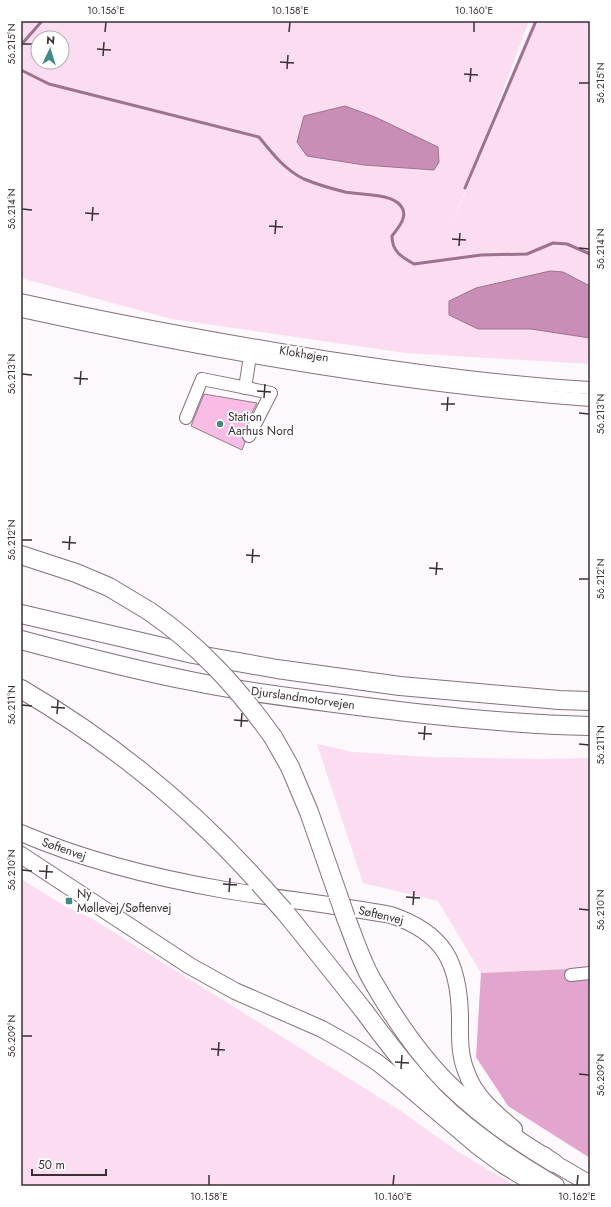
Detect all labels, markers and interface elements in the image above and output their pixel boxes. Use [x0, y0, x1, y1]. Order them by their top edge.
text: 10.156°E [87, 3, 125, 18]
text: 10.158°E [271, 3, 309, 18]
text: 10.160°E [455, 3, 493, 18]
text: 56.215°N [4, 24, 19, 64]
north arrow [30, 30, 70, 70]
text: N [46, 32, 56, 48]
text: 56.215°N [593, 63, 608, 103]
text: 56.214°N [4, 189, 19, 229]
text: 56.214°N [593, 229, 608, 269]
street label: Klokhøjen [278, 341, 330, 367]
text: 56.213°N [4, 354, 19, 394]
text: 56.213°N [593, 394, 608, 434]
place label: Station Aarhus Nord [228, 408, 294, 440]
marker: Station Aarhus Nord [215, 419, 225, 429]
text: 56.212°N [4, 520, 19, 560]
text: 56.212°N [593, 559, 608, 599]
street label: Djurslandmotorvejen [250, 682, 356, 714]
text: 56.211°N [4, 685, 19, 725]
text: 56.211°N [593, 725, 608, 765]
street label: Søftenvej [39, 833, 89, 865]
text: 56.210°N [4, 849, 19, 891]
place label: Ny Møllevej/Søftenvej [77, 885, 171, 917]
text: 56.210°N [593, 889, 608, 931]
marker: Ny Møllevej/Søftenvej [64, 896, 74, 906]
street label: Søftenvej [356, 901, 406, 929]
text: 56.209°N [4, 1015, 19, 1057]
text: 56.209°N [593, 1054, 608, 1096]
scale bar [32, 1151, 106, 1177]
text: 50 m [38, 1156, 65, 1174]
text: 10.158°E [190, 1189, 228, 1204]
text: 10.160°E [374, 1189, 412, 1204]
text: 10.162°E [558, 1189, 596, 1204]

